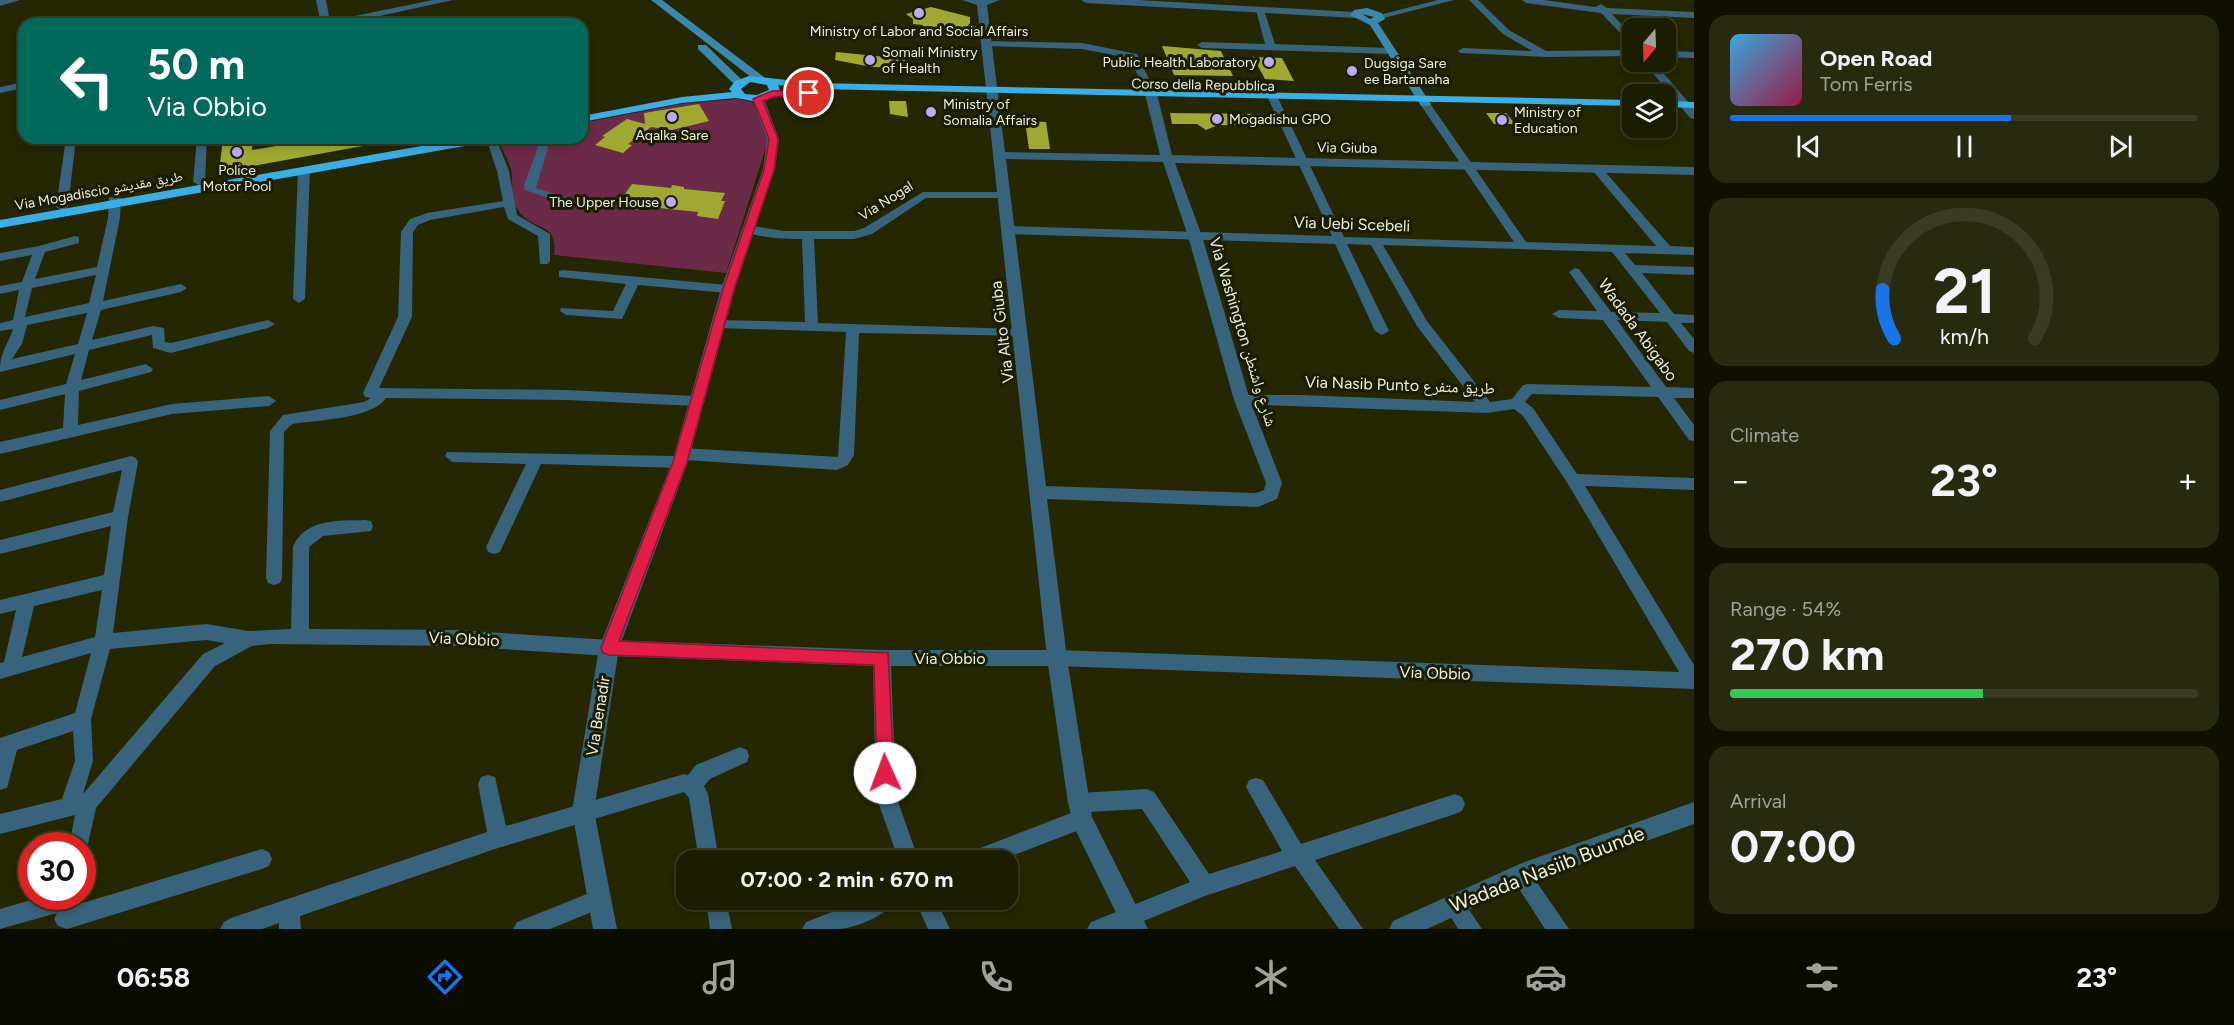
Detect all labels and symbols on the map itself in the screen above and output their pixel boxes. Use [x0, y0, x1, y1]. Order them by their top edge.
marker: Ministry of Labor and Social Affairs [912, 6, 926, 20]
north arrow [1622, 18, 1676, 72]
place label: Ministry of Labor and Social Affairs [810, 23, 1028, 40]
place label: Somali Ministry of Health [882, 44, 978, 77]
marker: Somali Ministry of Health [863, 53, 877, 67]
place label: Public Health Laboratory [1103, 54, 1258, 71]
marker: Public Health Laboratory [1262, 55, 1276, 69]
place label: Dugsiga Sare ee Bartamaha [1364, 55, 1450, 88]
marker: Dugsiga Sare ee Bartamaha [1345, 64, 1359, 78]
pin [783, 67, 834, 118]
street label: Corso della Repubblica [1131, 75, 1275, 95]
place label: Ministry of Somalia Affairs [943, 96, 1037, 129]
place label: Ministry of Education [1514, 104, 1582, 137]
marker: Ministry of Somalia Affairs [924, 105, 938, 119]
marker: Aqalka Sare [665, 110, 679, 124]
place label: Mogadishu GPO [1229, 111, 1331, 128]
marker: Mogadishu GPO [1210, 112, 1224, 126]
marker: Ministry of Education [1495, 113, 1509, 127]
place label: Aqalka Sare [635, 127, 709, 144]
street label: Via Giuba [1317, 139, 1377, 157]
marker: Police Motor Pool [230, 145, 244, 159]
place label: Police Motor Pool [203, 162, 271, 195]
street label: Via Mogadiscio طريق مقديشو [14, 168, 185, 215]
street label: Via Nogal [856, 178, 916, 224]
place label: The Upper House [549, 194, 659, 211]
marker: The Upper House [664, 195, 678, 209]
street label: Via Uebi Scebeli [1293, 212, 1411, 236]
street label: Via Washington شارع واشنطن [1204, 235, 1281, 429]
street label: Wadada Abigabo [1594, 275, 1682, 385]
street label: Via Alto Giuba [986, 280, 1018, 384]
street label: Via Nasib Punto طريق متفرع [1305, 372, 1495, 399]
street label: Via Obbio [428, 628, 500, 650]
street label: Via Obbio [914, 649, 986, 668]
street label: Via Obbio [1399, 662, 1471, 684]
street label: Via Benadir [582, 674, 614, 757]
position arrow [853, 741, 917, 805]
street label: Wadada Nasiib Buunde [1446, 821, 1648, 917]
speed limit sign: 30 [18, 832, 96, 910]

